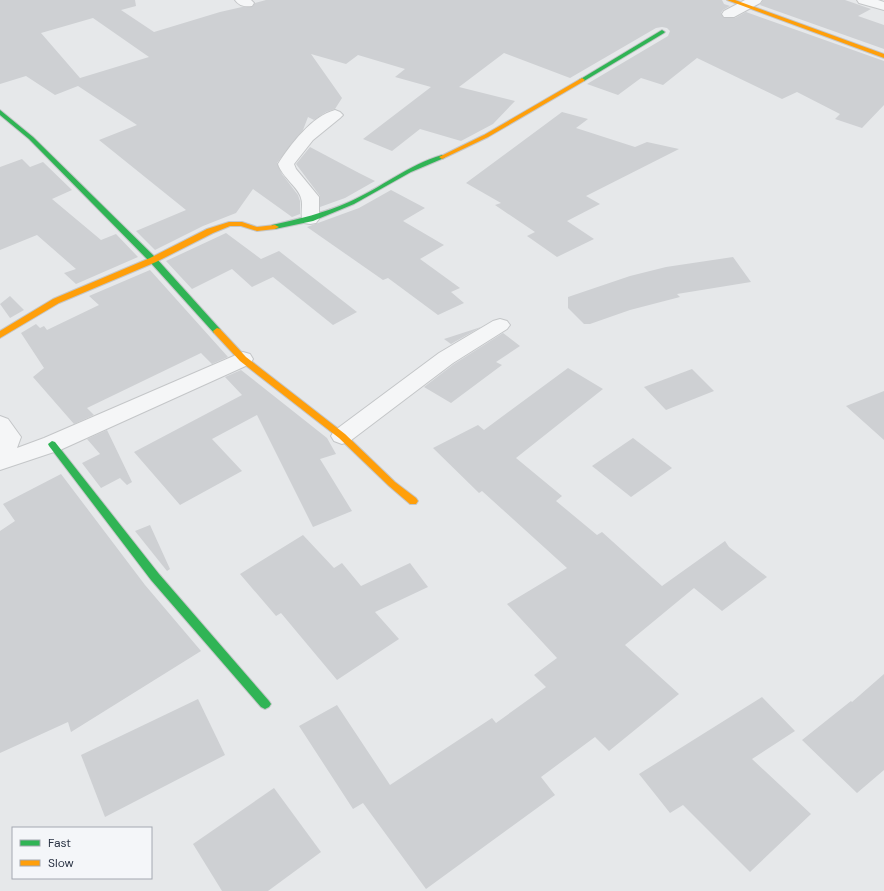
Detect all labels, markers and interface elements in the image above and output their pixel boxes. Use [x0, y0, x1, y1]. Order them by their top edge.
legend [12, 827, 152, 879]
text: Fast [48, 835, 71, 851]
text: Slow [48, 855, 74, 871]

